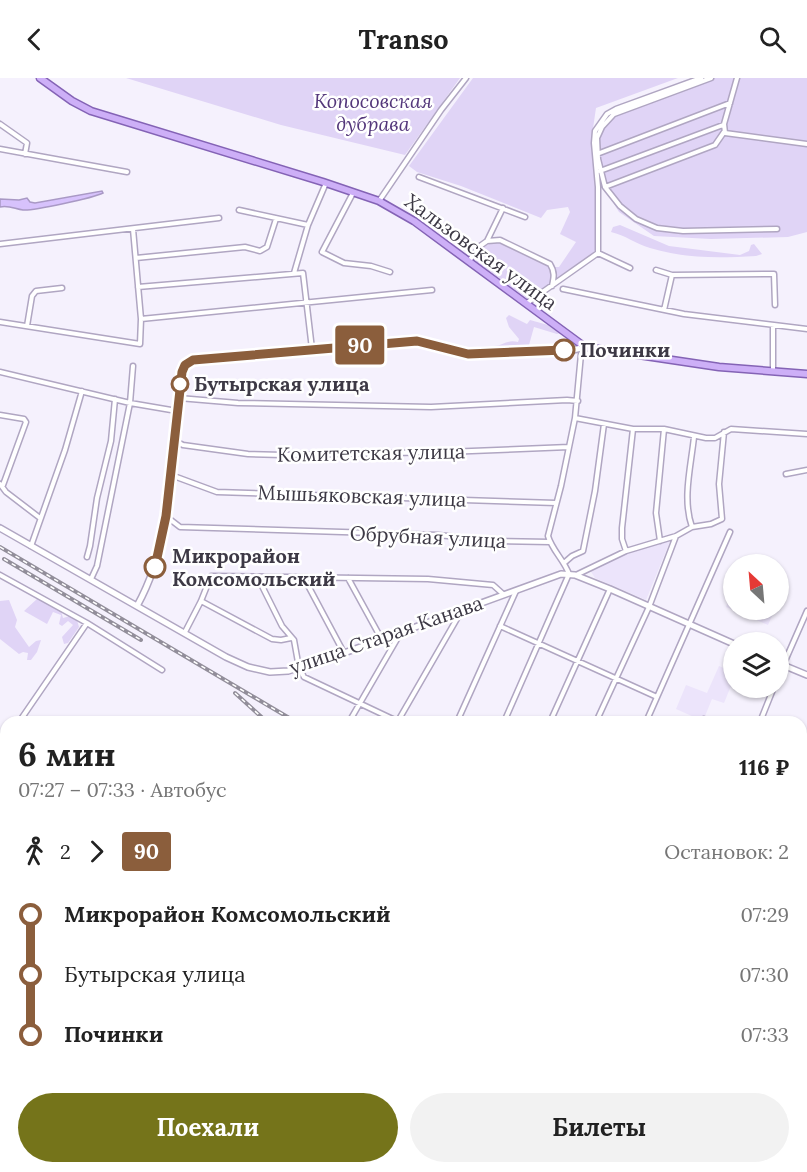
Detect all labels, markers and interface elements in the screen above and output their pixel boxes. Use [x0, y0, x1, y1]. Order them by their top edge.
text: Transo [358, 22, 449, 56]
icon: back [18, 23, 51, 56]
icon: search [756, 23, 789, 56]
park label: Копосовская дубрава [314, 88, 432, 136]
street label: Хальзовская улица [400, 188, 562, 315]
line badge: 90 [333, 326, 387, 364]
text: 90 [347, 332, 373, 359]
place label: Починки [580, 337, 670, 362]
marker: Починки [553, 339, 575, 361]
place label: Бутырская улица [194, 371, 370, 396]
marker: Бутырская улица [171, 375, 189, 393]
street label: Комитетская улица [277, 438, 465, 467]
street label: Мышьяковская улица [257, 479, 467, 512]
street label: Обрубная улица [349, 520, 507, 553]
place label: Микрорайон Комсомольский [172, 543, 335, 591]
north arrow [723, 554, 789, 620]
map controls [723, 554, 789, 698]
marker: Микрорайон Комсомольский [144, 556, 166, 578]
street label: улица Старая Канава [286, 590, 486, 679]
button: layers [723, 632, 789, 698]
text: 6 мин [18, 733, 116, 775]
text: 116 ₽ [739, 753, 789, 781]
text: 07:27 – 07:33 · Автобус [18, 777, 227, 802]
icon: walk [18, 835, 51, 868]
icon: forward [80, 835, 113, 868]
text: 90 [134, 838, 159, 865]
text: 2 [60, 839, 71, 864]
text: Остановок: 2 [664, 839, 789, 864]
text: Микрорайон Комсомольский [64, 900, 390, 928]
text: 07:29 [741, 902, 789, 927]
text: Бутырская улица [64, 960, 246, 988]
text: 07:30 [739, 962, 789, 987]
text: Починки [64, 1020, 163, 1048]
text: 07:33 [741, 1022, 789, 1047]
button: Поехали [18, 1093, 398, 1162]
button: Билеты [410, 1093, 789, 1162]

